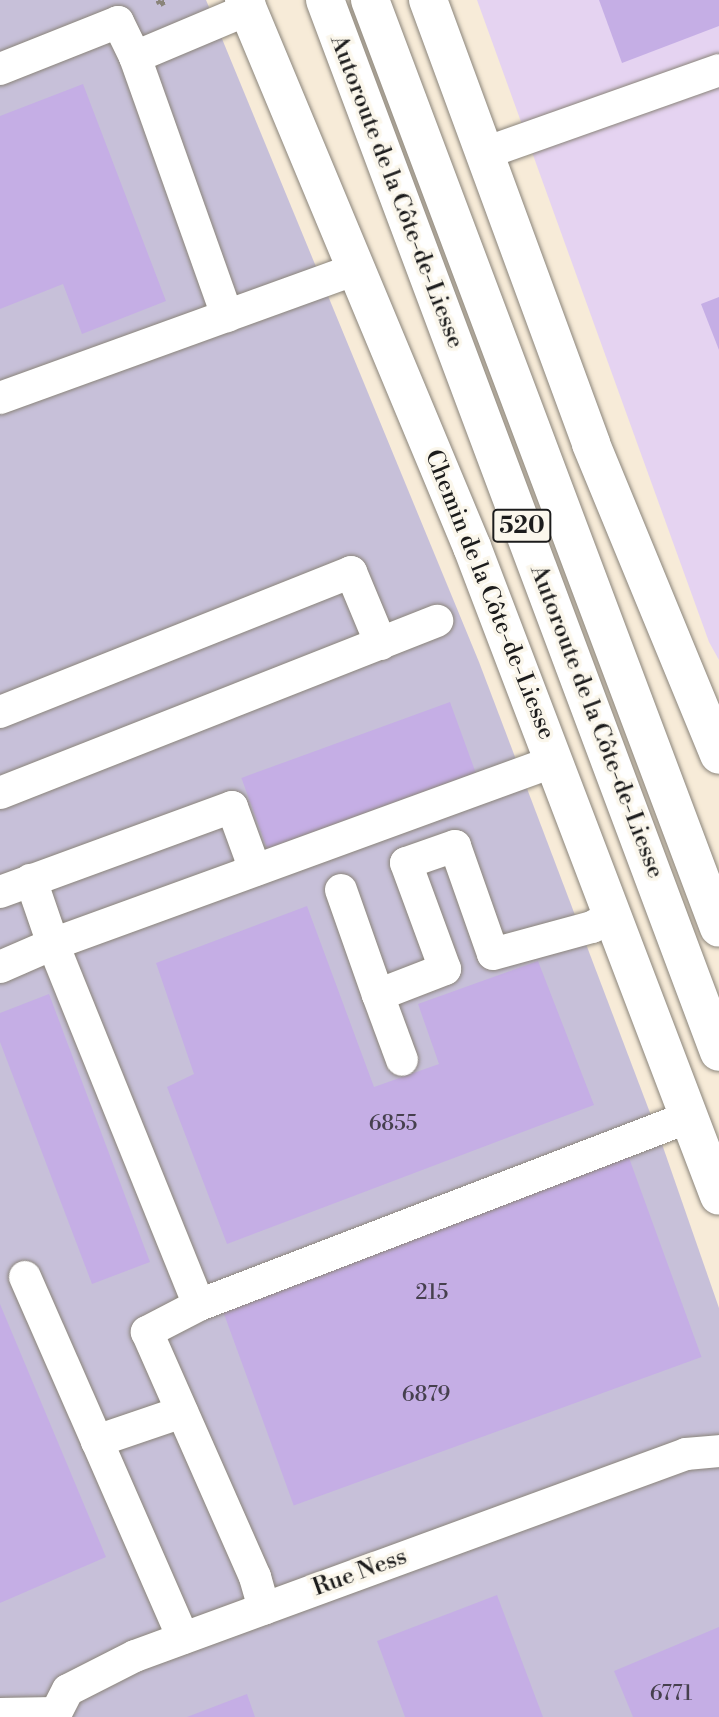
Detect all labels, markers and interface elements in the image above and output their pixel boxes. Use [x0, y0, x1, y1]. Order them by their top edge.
street label: Autoroute de la Côte-de-Liesse [323, 31, 469, 353]
street label: Chemin de la Côte-de-Liesse [418, 446, 560, 744]
road number: 520 [492, 506, 552, 546]
street label: Autoroute de la Côte-de-Liesse [523, 561, 669, 883]
house number: 6855 [369, 1111, 417, 1137]
house number: 215 [416, 1280, 448, 1306]
house number: 6879 [402, 1382, 450, 1408]
street label: Rue Ness [309, 1543, 411, 1603]
house number: 6771 [650, 1681, 692, 1707]

